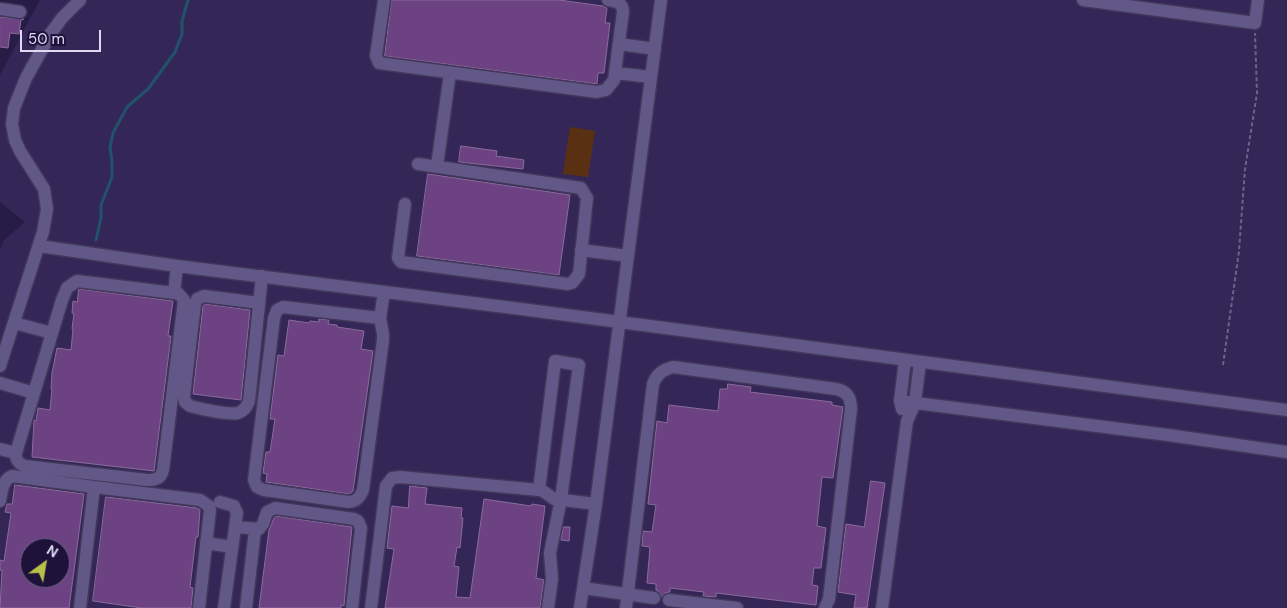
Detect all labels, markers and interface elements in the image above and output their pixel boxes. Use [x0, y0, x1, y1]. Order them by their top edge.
scale bar [22, 20, 104, 52]
text: 50 m [28, 29, 65, 49]
north arrow [20, 538, 70, 588]
text: N [43, 541, 62, 561]

